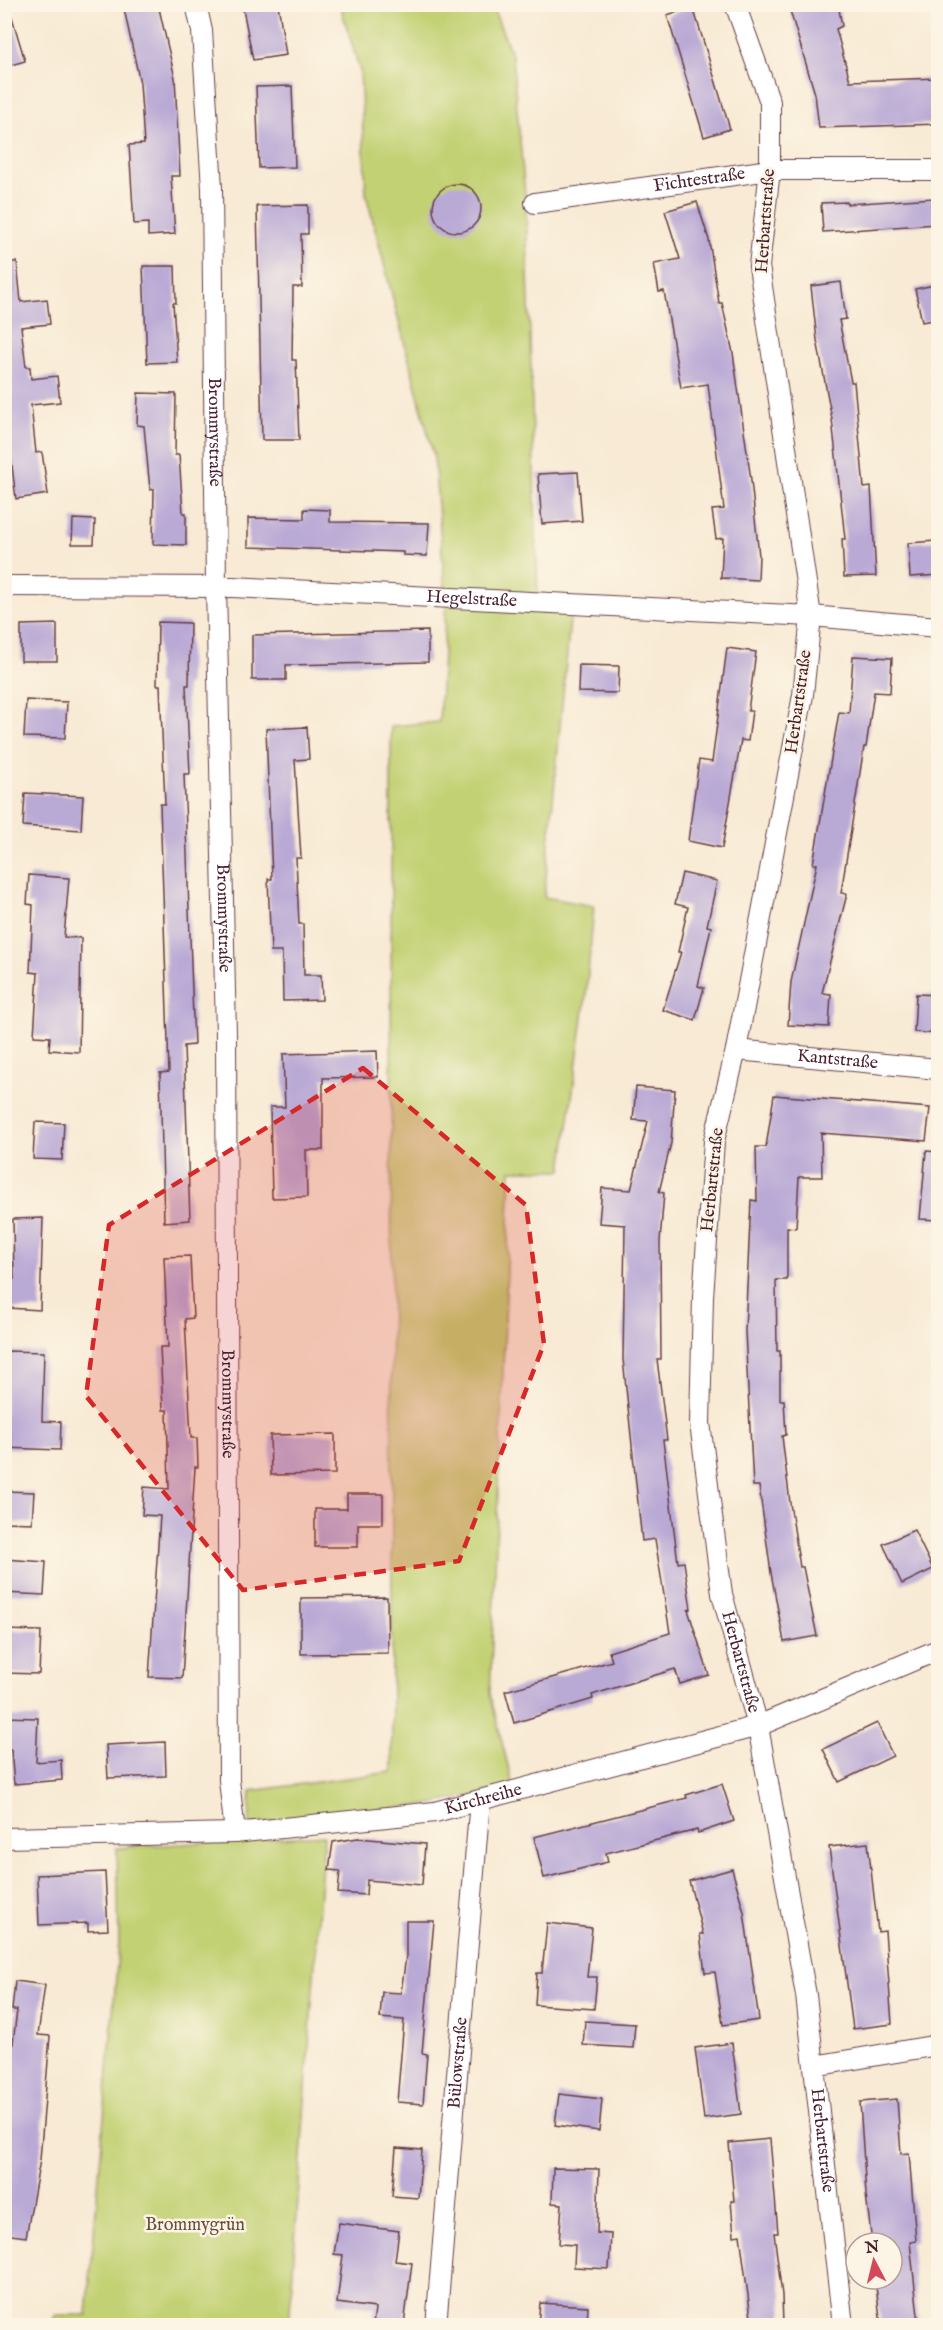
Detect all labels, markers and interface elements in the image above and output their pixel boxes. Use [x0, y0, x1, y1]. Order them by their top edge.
street label: Fichtestraße [652, 162, 747, 198]
street label: Herbartstraße [751, 168, 781, 274]
street label: Brommystraße [202, 377, 227, 487]
street label: Hegelstraße [426, 585, 518, 613]
street label: Herbartstraße [780, 649, 818, 755]
street label: Brommystraße [211, 863, 236, 973]
street label: Kantstraße [796, 1044, 879, 1075]
street label: Herbartstraße [696, 1127, 730, 1233]
street label: Brommystraße [216, 1349, 239, 1459]
street label: Herbartstraße [716, 1608, 765, 1715]
street label: Kirchreihe [442, 1778, 524, 1820]
street label: Bülowstraße [443, 2016, 473, 2110]
street label: Herbartstraße [805, 2087, 839, 2194]
park label: Brommygrün [145, 2214, 245, 2237]
north arrow [844, 2231, 904, 2291]
text: N [863, 2237, 881, 2259]

